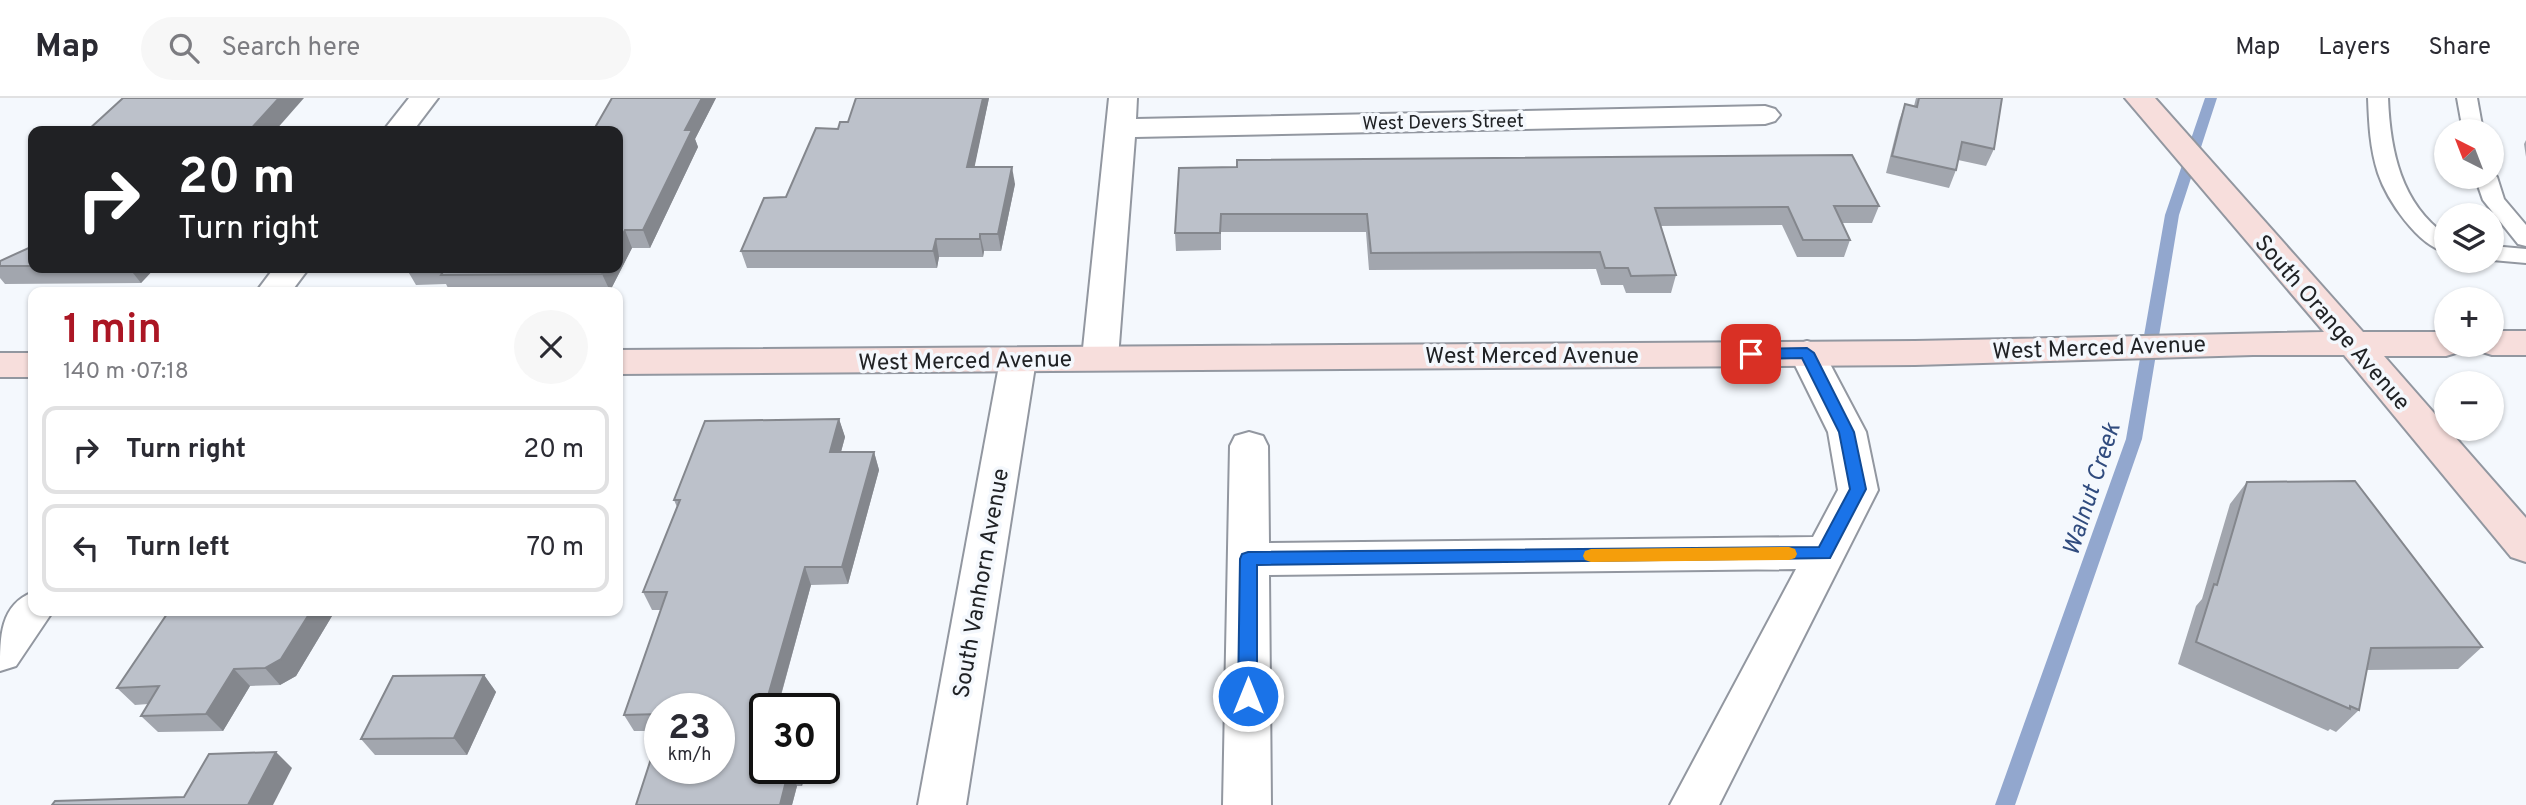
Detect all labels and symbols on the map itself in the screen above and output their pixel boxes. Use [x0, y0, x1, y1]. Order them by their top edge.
street label: West Devers Street [1362, 110, 1524, 136]
north arrow [2434, 119, 2504, 189]
street label: South Orange Avenue [2247, 230, 2415, 417]
pin [1721, 324, 1781, 384]
street label: West Merced Avenue [1992, 331, 2207, 368]
street label: West Merced Avenue [1425, 343, 1639, 372]
street label: West Merced Avenue [858, 346, 1072, 379]
water label: Walnut Creek [2057, 419, 2129, 560]
street label: South Vanhorn Avenue [948, 466, 1017, 701]
position arrow [1211, 659, 1285, 733]
speed limit sign: 30 [749, 693, 840, 784]

